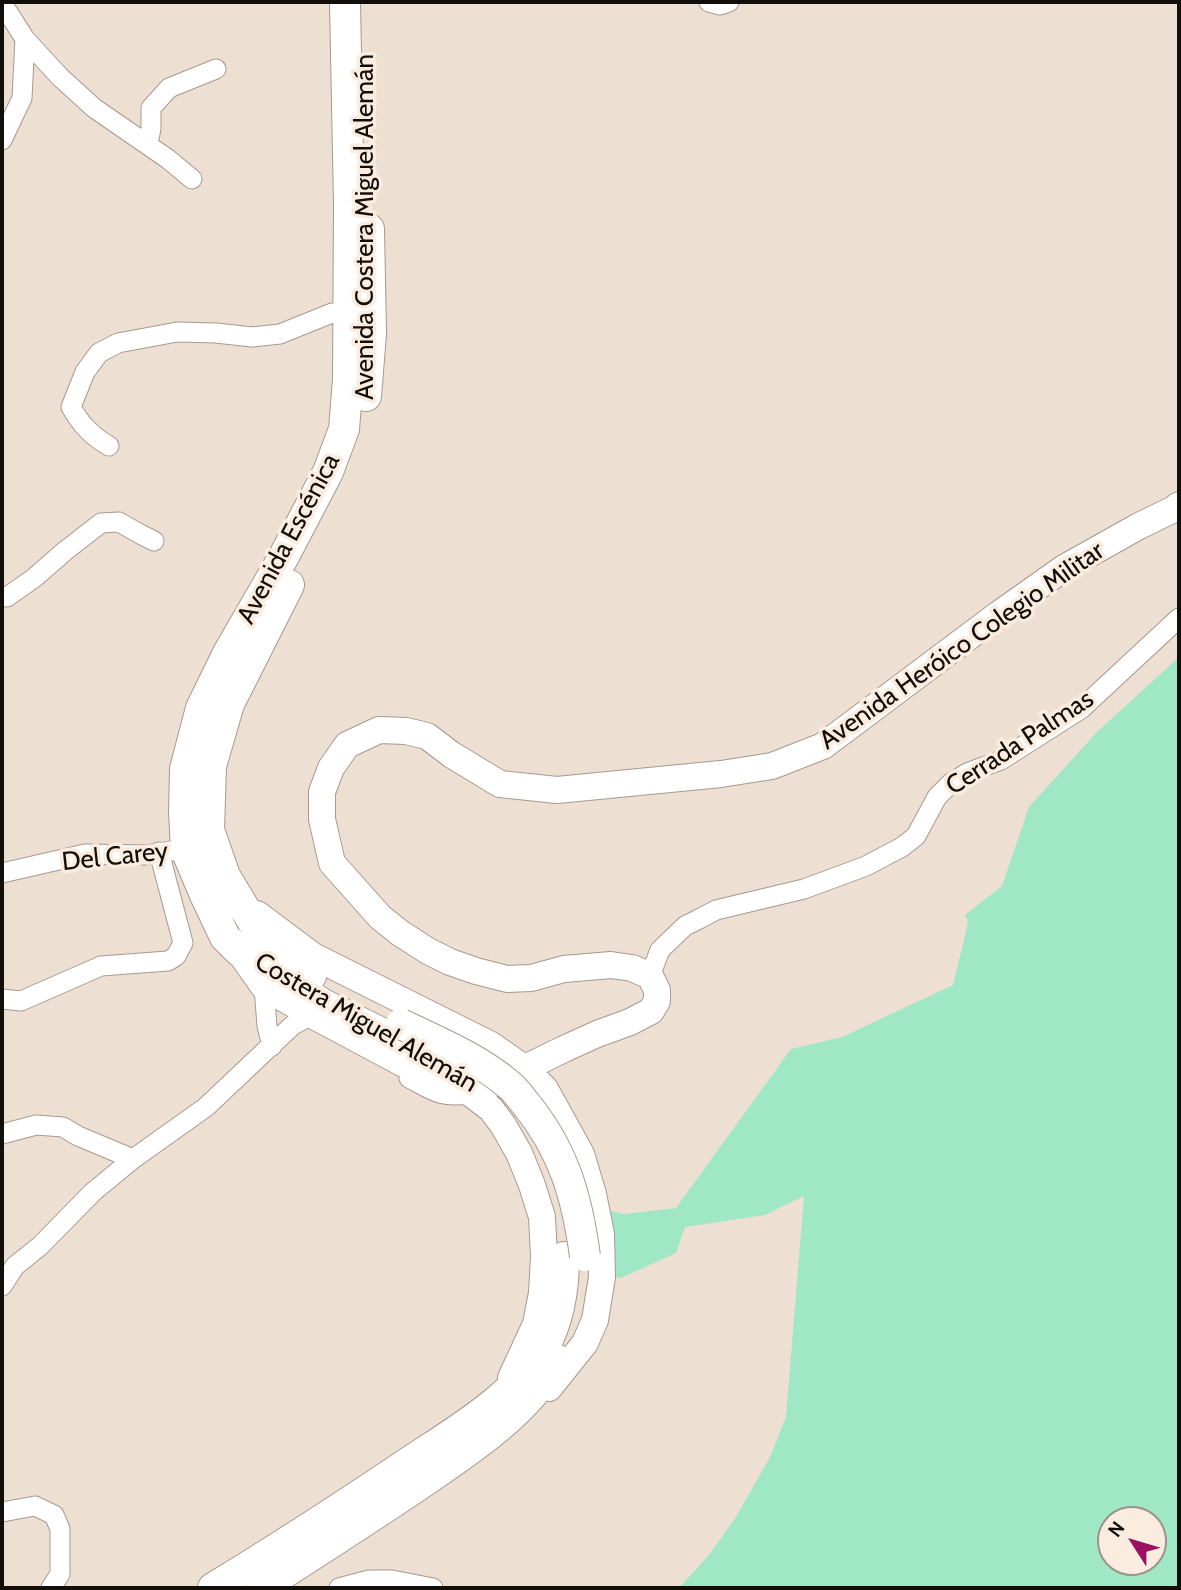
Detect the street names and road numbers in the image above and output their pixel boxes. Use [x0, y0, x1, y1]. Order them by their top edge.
street label: Avenida Costera Miguel Alemán [349, 54, 381, 400]
street label: Avenida Escénica [231, 449, 347, 629]
street label: Avenida Heróico Colegio Militar [814, 536, 1110, 756]
street label: Cerrada Palmas [940, 684, 1100, 802]
street label: Del Carey [60, 836, 170, 878]
street label: Costera Miguel Alemán [249, 946, 483, 1100]

